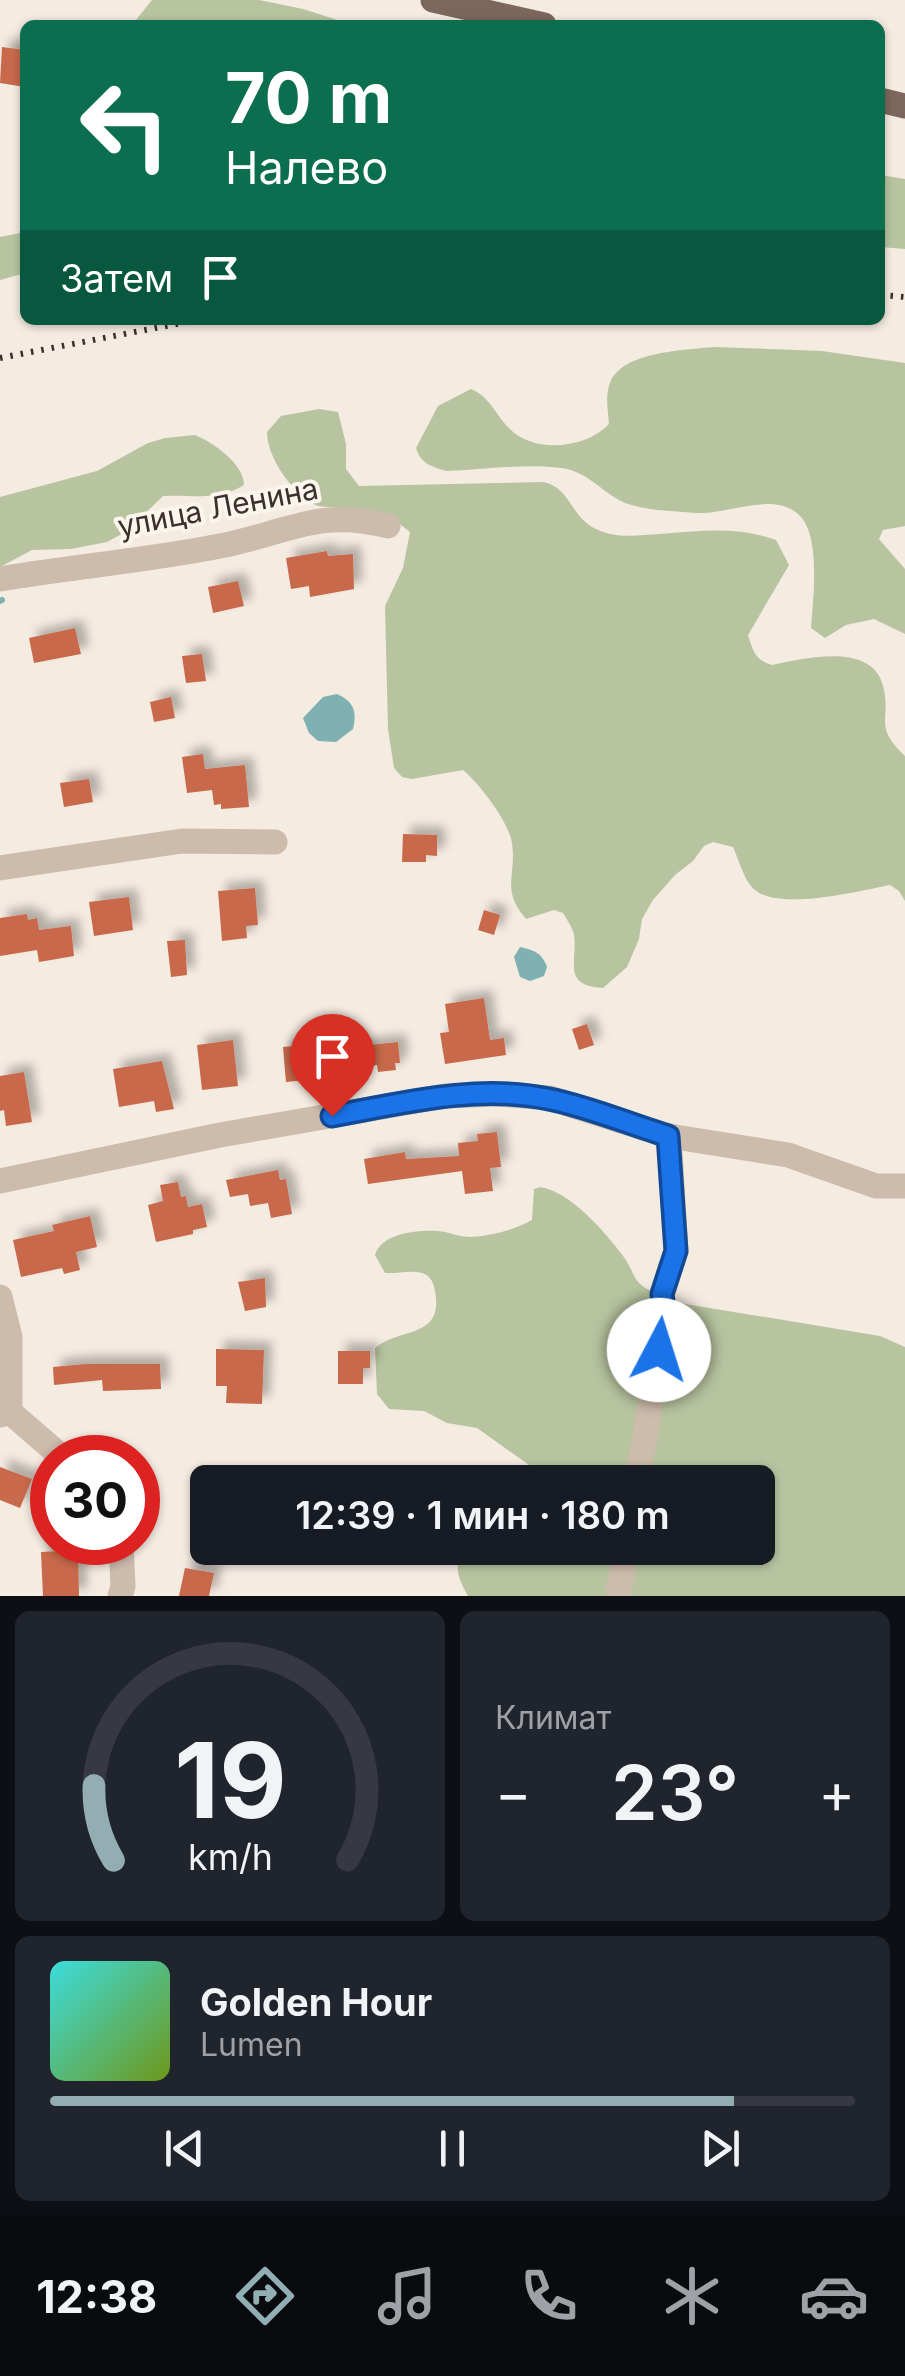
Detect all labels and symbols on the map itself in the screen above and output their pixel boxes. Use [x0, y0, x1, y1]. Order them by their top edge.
street label: улица Ленина [114, 470, 321, 544]
pin [290, 1014, 375, 1117]
position arrow [607, 1298, 711, 1402]
speed limit sign: 30 [30, 1435, 160, 1565]

